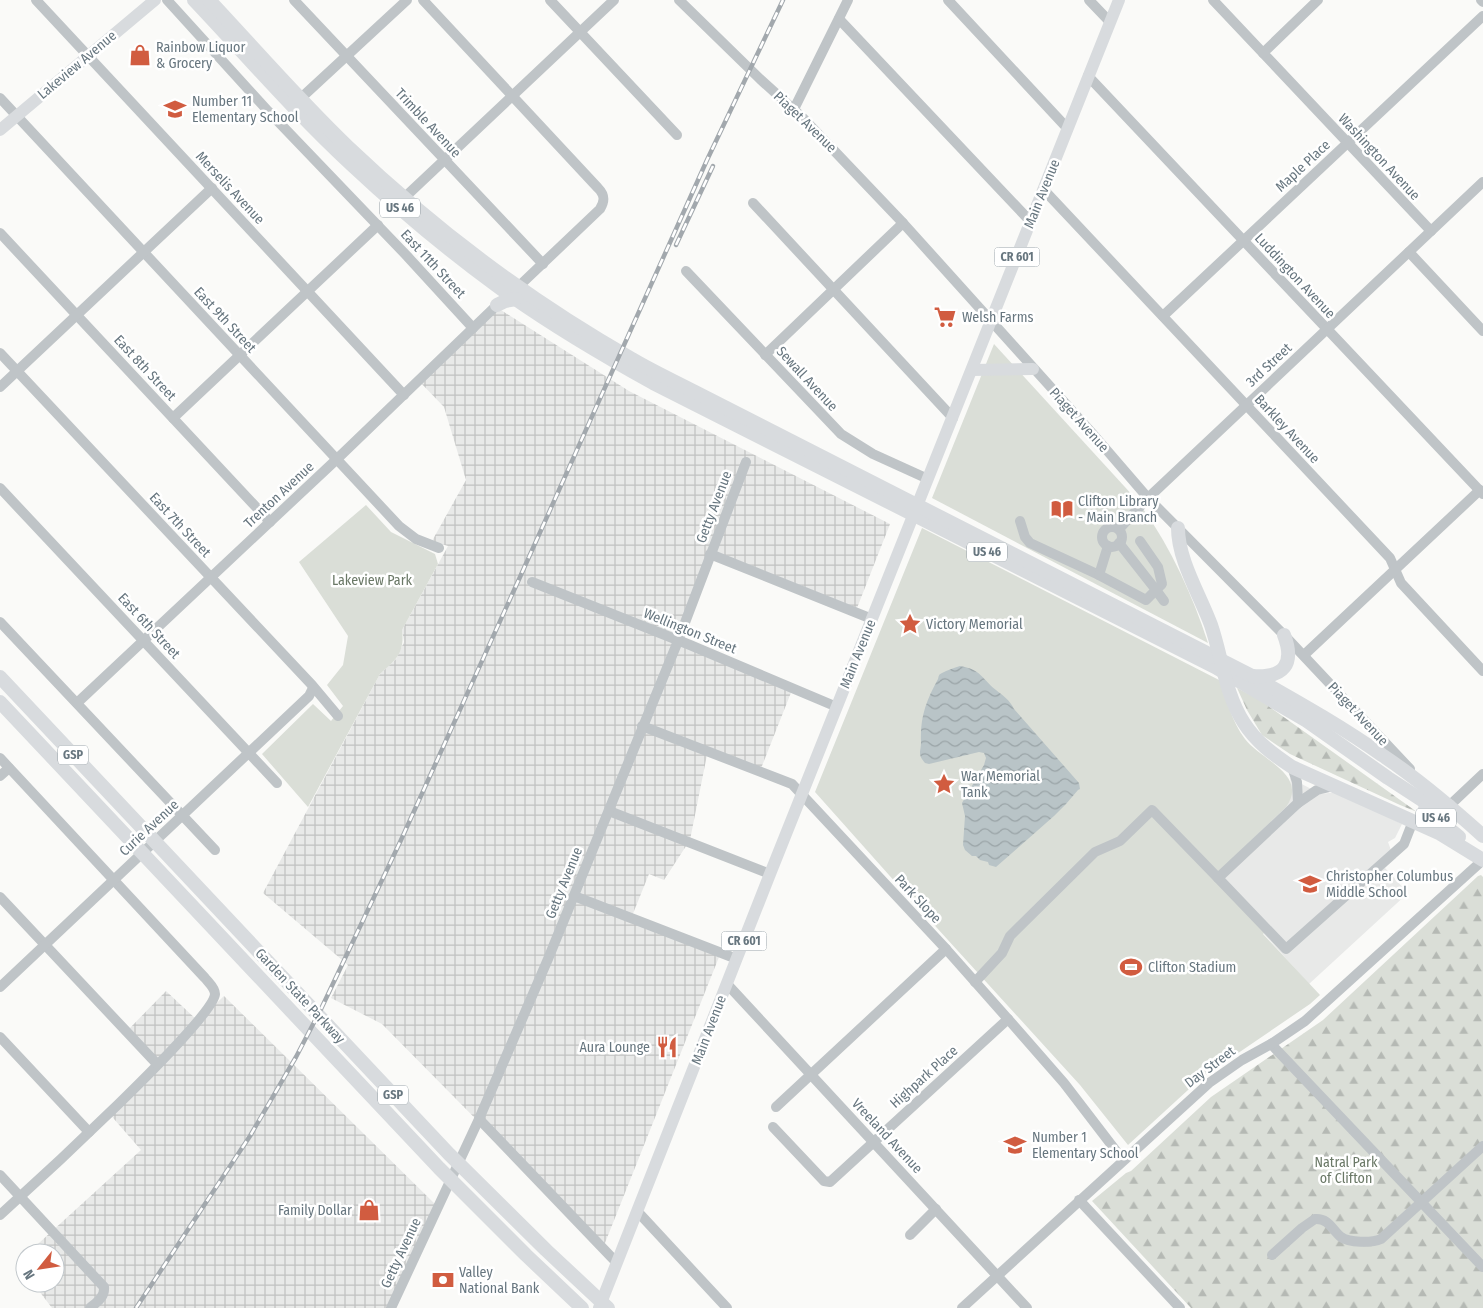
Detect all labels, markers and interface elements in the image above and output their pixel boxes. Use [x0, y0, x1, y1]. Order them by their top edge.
street label: Lakeview Avenue [34, 27, 120, 103]
place label: Rainbow Liquor & Grocery [156, 39, 245, 72]
shop icon: Rainbow Liquor & Grocery [127, 42, 153, 68]
street label: Trimble Avenue [392, 85, 464, 161]
street label: Piaget Avenue [770, 88, 840, 156]
place label: Number 11 Elementary School [192, 93, 299, 126]
school or university icon: Number 11 Elementary School [162, 96, 188, 122]
street label: Washington Avenue [1335, 110, 1424, 204]
street label: Maple Place [1272, 136, 1334, 196]
street label: Merselis Avenue [192, 148, 268, 228]
street label: Main Avenue [1020, 157, 1064, 231]
road number: US 46 [380, 198, 420, 218]
street label: East 11th Street [397, 226, 469, 302]
street label: Luddington Avenue [1251, 230, 1339, 322]
road number: CR 601 [994, 248, 1040, 266]
street label: East 9th Street [190, 284, 260, 357]
supermarket icon: Welsh Farms [932, 304, 958, 330]
place label: Welsh Farms [962, 309, 1033, 326]
street label: East 8th Street [110, 332, 180, 405]
street label: 3rd Street [1243, 339, 1296, 390]
street label: Sewall Avenue [773, 343, 841, 415]
street label: Piaget Avenue [1046, 384, 1112, 456]
street label: Barkley Avenue [1251, 391, 1323, 467]
street label: Trenton Avenue [241, 458, 318, 532]
street label: Getty Avenue [693, 469, 736, 545]
street label: East 7th Street [146, 489, 215, 561]
place label: Clifton Library - Main Branch [1078, 493, 1159, 526]
library icon: Clifton Library - Main Branch [1049, 496, 1075, 522]
road number: US 46 [967, 542, 1007, 562]
park label: Lakeview Park [332, 572, 413, 589]
street label: East 6th Street [114, 590, 184, 663]
street label: Wellington Street [641, 605, 739, 658]
place icon: Victory Memorial [897, 611, 923, 637]
place label: Victory Memorial [926, 616, 1023, 633]
street label: Main Avenue [836, 617, 880, 691]
street label: Piaget Avenue [1324, 679, 1392, 749]
road number: GSP [58, 746, 88, 764]
place label: War Memorial Tank [961, 768, 1040, 801]
place icon: War Memorial Tank [931, 771, 957, 797]
street label: Curie Avenue [116, 796, 182, 860]
road number: US 46 [1416, 808, 1456, 828]
street label: Getty Avenue [542, 845, 586, 921]
place label: Christopher Columbus Middle School [1326, 868, 1453, 901]
street label: Park Slope [891, 871, 945, 927]
school or university icon: Christopher Columbus Middle School [1297, 871, 1323, 897]
road number: CR 601 [722, 931, 766, 950]
street label: Garden State Parkway [251, 945, 349, 1048]
sports icon: Clifton Stadium [1118, 954, 1144, 980]
place label: Clifton Stadium [1148, 959, 1236, 976]
street label: Main Avenue [688, 993, 730, 1067]
restaurant icon: Aura Lounge [654, 1034, 680, 1060]
place label: Aura Lounge [579, 1039, 650, 1056]
street label: Highpark Place [887, 1042, 961, 1112]
street label: Day Street [1181, 1042, 1239, 1091]
road number: GSP [378, 1086, 408, 1104]
street label: Vreeland Avenue [848, 1095, 926, 1177]
place label: Number 1 Elementary School [1032, 1129, 1139, 1162]
school or university icon: Number 1 Elementary School [1002, 1132, 1028, 1158]
park label: Natral Park of Clifton [1315, 1154, 1378, 1187]
shop icon: Family Dollar [356, 1197, 382, 1223]
place label: Family Dollar [278, 1202, 352, 1219]
street label: Getty Avenue [377, 1215, 425, 1291]
north arrow [15, 1243, 65, 1293]
place label: Valley National Bank [459, 1264, 540, 1297]
text: N [20, 1266, 39, 1282]
bank icon: Valley National Bank [430, 1267, 456, 1293]

